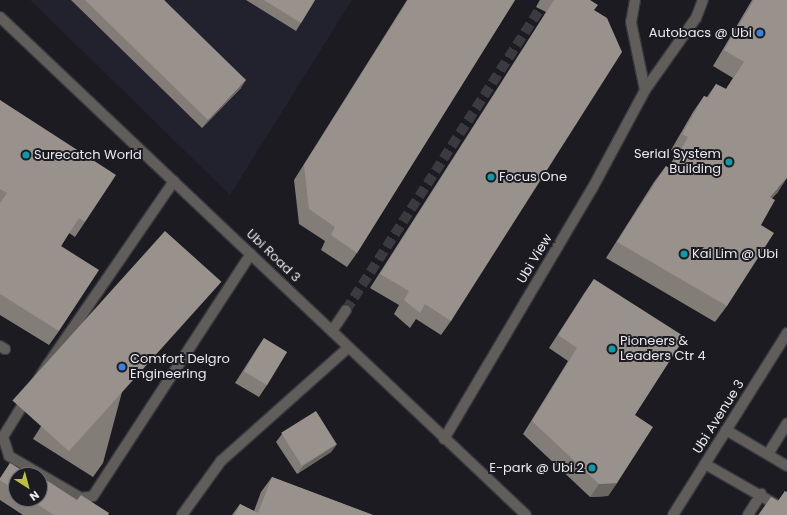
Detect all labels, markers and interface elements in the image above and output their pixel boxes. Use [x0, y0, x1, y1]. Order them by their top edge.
place label: Autobacs @ Ubi [649, 25, 752, 41]
marker: Autobacs @ Ubi [755, 28, 765, 38]
place label: Surecatch World [34, 147, 142, 163]
place label: Serial System Building [634, 147, 721, 178]
marker: Surecatch World [21, 150, 31, 160]
marker: Serial System Building [724, 157, 734, 167]
place label: Focus One [499, 169, 567, 185]
marker: Focus One [486, 172, 496, 182]
street label: Ubi Road 3 [243, 226, 303, 286]
street label: Ubi View [514, 231, 556, 287]
place label: Kai Lim @ Ubi [692, 246, 778, 262]
marker: Kai Lim @ Ubi [679, 249, 689, 259]
place label: Pioneers & Leaders Ctr 4 [620, 334, 706, 365]
marker: Pioneers & Leaders Ctr 4 [607, 344, 617, 354]
place label: Comfort Delgro Engineering [130, 352, 230, 383]
marker: Comfort Delgro Engineering [117, 362, 127, 372]
street label: Ubi Avenue 3 [690, 377, 748, 457]
place label: E-park @ Ubi 2 [489, 460, 584, 476]
marker: E-park @ Ubi 2 [587, 463, 597, 473]
north arrow [8, 467, 48, 507]
text: N [26, 487, 43, 505]

